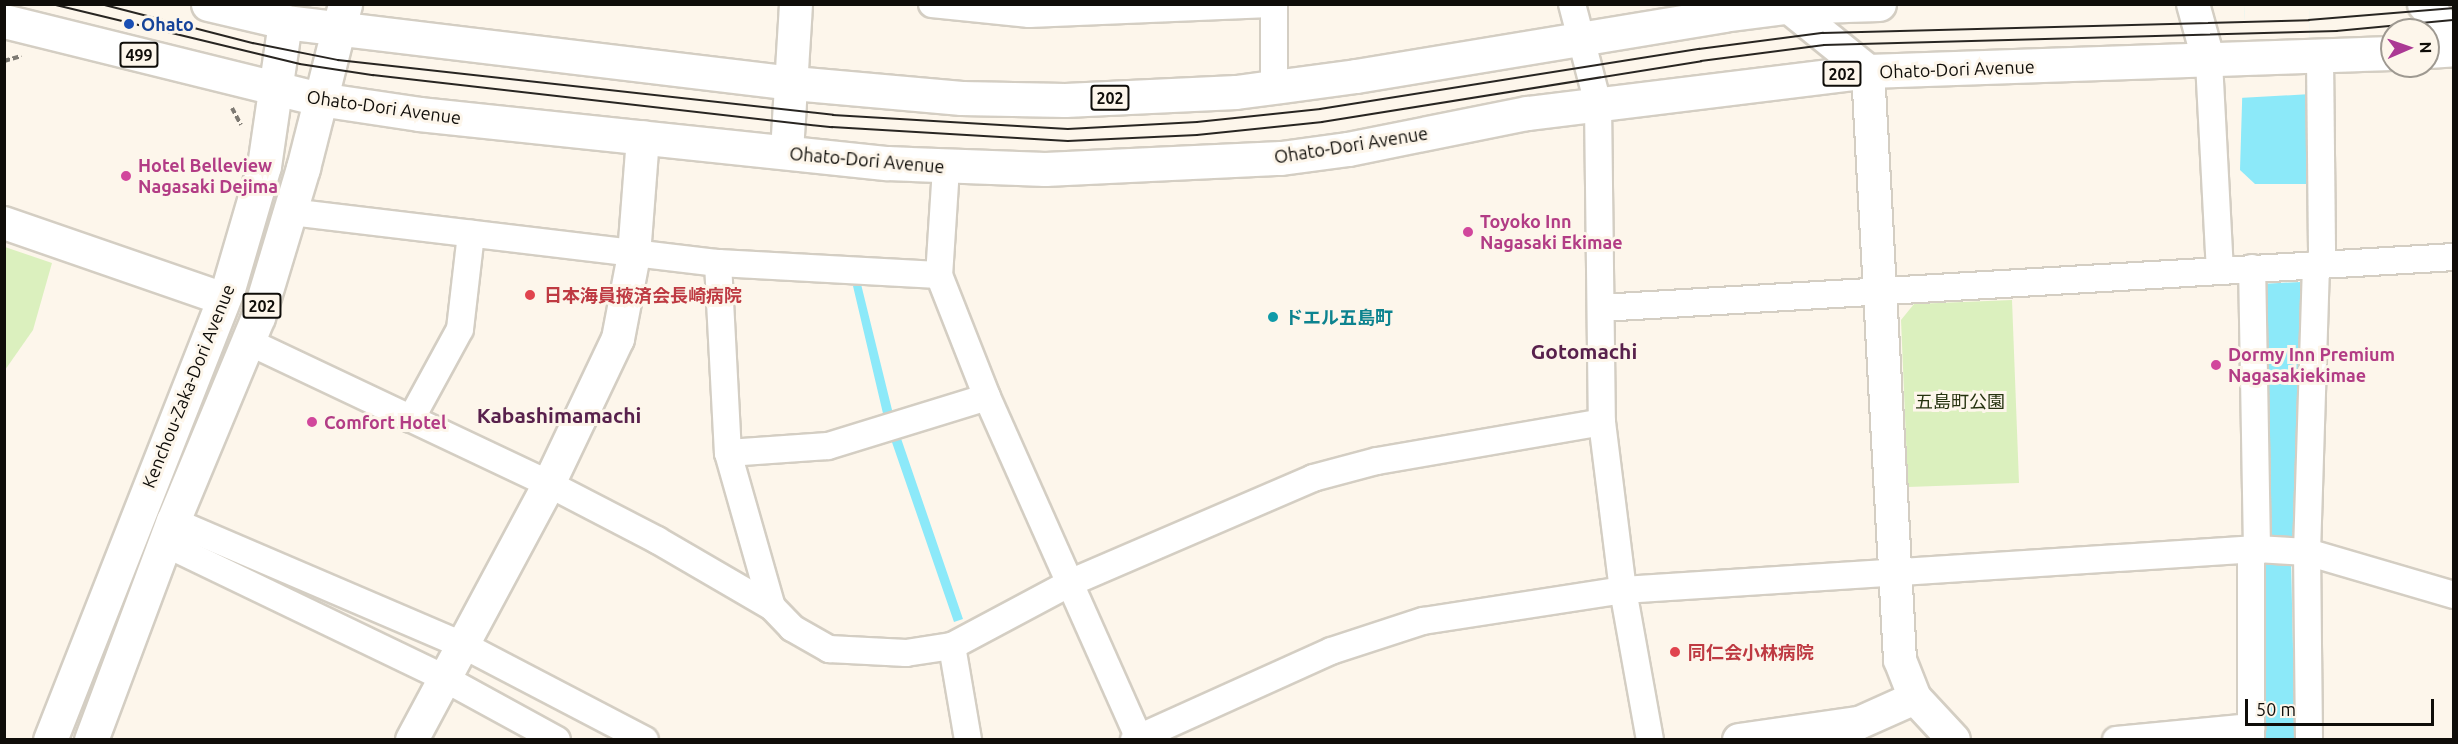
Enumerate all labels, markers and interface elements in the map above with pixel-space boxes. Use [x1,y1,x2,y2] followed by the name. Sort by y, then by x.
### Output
[141,13,194,35] place label: Ohato
[122,17,136,31] marker: Ohato
[2380,18,2440,78] north arrow
[2417,41,2435,54] text: N
[118,42,160,68] road number: 499
[1879,55,2035,83] street label: Ohato-Dori Avenue
[1821,61,1863,87] road number: 202
[306,85,462,129] street label: Ohato-Dori Avenue
[1089,85,1131,111] road number: 202
[1273,122,1429,168] street label: Ohato-Dori Avenue
[789,142,945,178] street label: Ohato-Dori Avenue
[138,155,278,198] place label: Hotel Belleview Nagasaki Dejima
[119,169,133,183] marker: Hotel Belleview Nagasaki Dejima
[1480,211,1623,254] place label: Toyoko Inn Nagasaki Ekimae
[1461,225,1475,239] marker: Toyoko Inn Nagasaki Ekimae
[137,281,239,491] street label: Kenchou-Zaka-Dori Avenue
[544,284,742,306] place label: 日本海員掖済会長崎病院
[521,286,539,304] marker: 日本海員掖済会長崎病院
[241,293,283,319] road number: 202
[1285,306,1393,328] place label: ドエル五島町
[1266,310,1280,324] marker: ドエル五島町
[1531,338,1637,364] district label: Gotomachi
[2228,344,2395,386] place label: Dormy Inn Premium Nagasakiekimae
[2209,358,2223,372] marker: Dormy Inn Premium Nagasakiekimae
[1915,390,2005,412] park label: 五島町公園
[477,402,641,428] district label: Kabashimamachi
[324,411,446,433] place label: Comfort Hotel
[305,415,319,429] marker: Comfort Hotel
[1688,641,1814,663] place label: 同仁会小林病院
[1666,643,1684,661] marker: 同仁会小林病院
[2248,687,2437,725] scale bar
[2256,699,2296,719] text: 50 m

